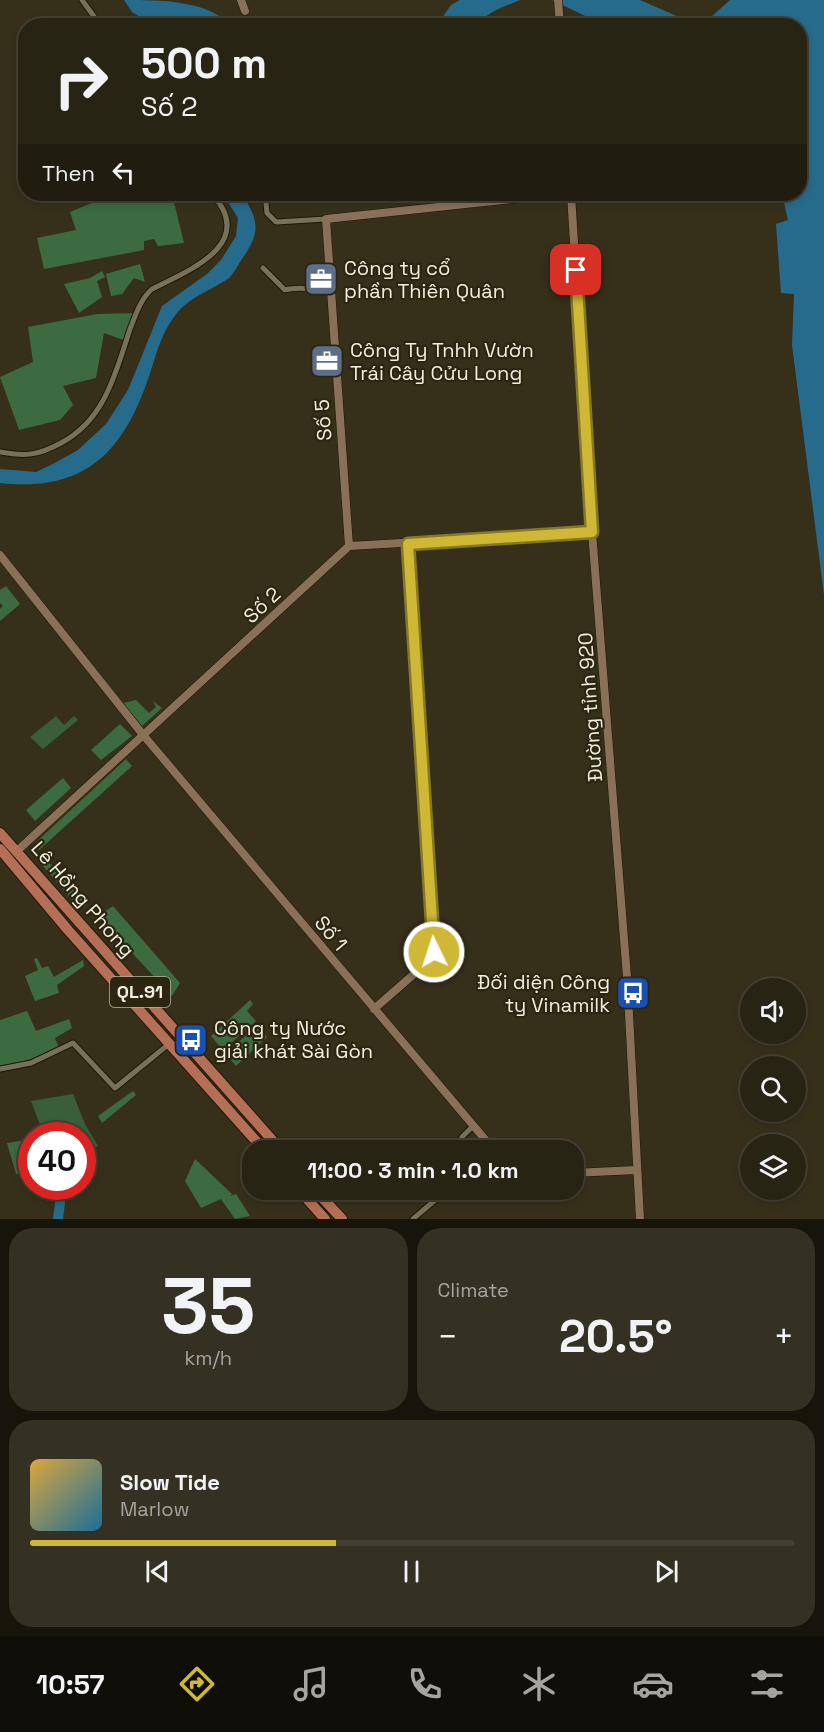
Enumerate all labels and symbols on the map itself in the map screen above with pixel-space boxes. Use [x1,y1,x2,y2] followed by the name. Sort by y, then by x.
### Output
[550,244,601,295] pin
[344,255,505,304] place label: Công ty cổ phần Thiên Quân
[303,261,339,297] office icon: Công ty cổ phần Thiên Quân
[350,337,534,386] place label: Công Ty Tnhh Vườn Trái Cây Cửu Long
[309,343,345,379] office icon: Công Ty Tnhh Vườn Trái Cây Cửu Long
[309,398,337,442] street label: Số 5
[238,581,286,629] street label: Số 2
[572,631,608,783] street label: Đường tỉnh 920
[26,836,140,962] street label: Lê Hồng Phong
[309,910,353,956] street label: Số 1
[402,920,466,984] position arrow
[477,969,610,1018] place label: Đối diện Công ty Vinamilk
[615,975,651,1011] bus stop icon: Đối diện Công ty Vinamilk
[110,977,170,1007] road number: QL.91
[214,1015,373,1064] place label: Công ty Nước giải khát Sài Gòn
[173,1022,209,1058] bus stop icon: Công ty Nước giải khát Sài Gòn
[18,1122,96,1200] speed limit sign: 40

